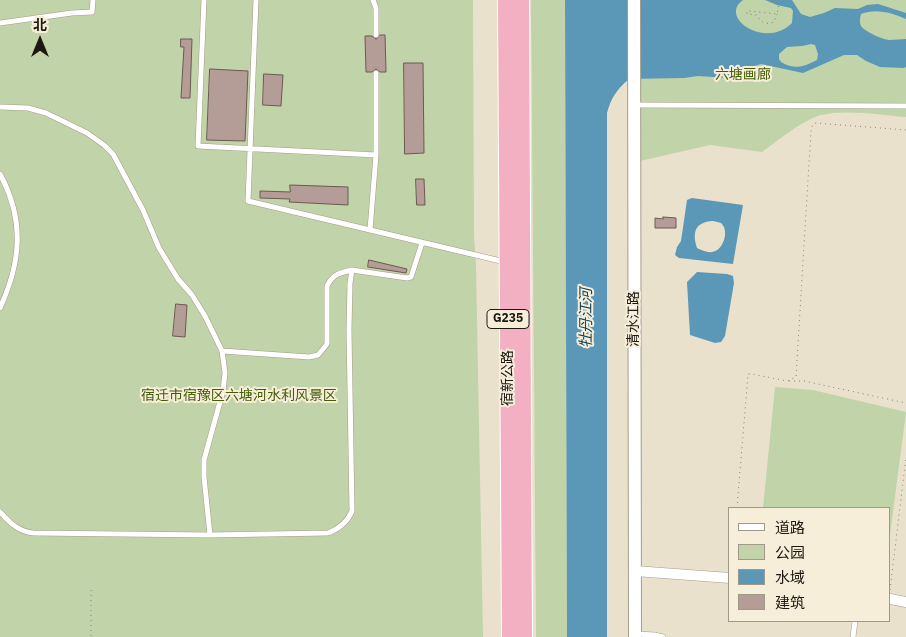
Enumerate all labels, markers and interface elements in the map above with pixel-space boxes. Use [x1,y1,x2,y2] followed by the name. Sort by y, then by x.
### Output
[15,15,65,65] north arrow
[33,16,47,34] text: 北
[715,67,771,83] park label: 六塘画廊
[578,288,596,348] water label: 牡丹江河
[626,291,642,347] street label: 清水江路
[487,310,529,328] road number: G235
[500,350,516,406] street label: 宿新公路
[141,388,337,404] park label: 宿迁市宿豫区六塘河水利风景区
[728,507,891,622] legend
[775,518,805,537] text: 道路
[775,543,805,562] text: 公园
[775,568,805,587] text: 水域
[775,593,805,612] text: 建筑

